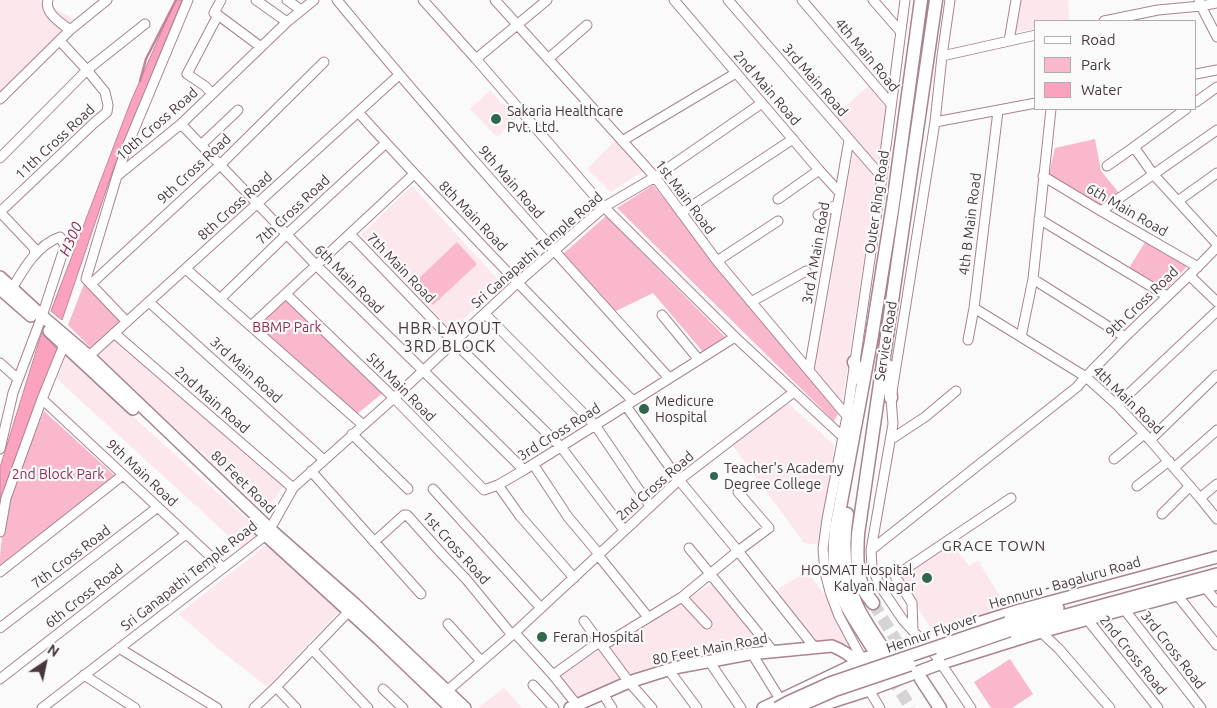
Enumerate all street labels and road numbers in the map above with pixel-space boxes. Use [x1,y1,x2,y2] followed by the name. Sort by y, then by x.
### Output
[831,15,903,95] street label: 4th Main Road
[779,40,851,120] street label: 3rd Main Road
[730,47,804,129] street label: 2nd Main Road
[113,84,201,164] street label: 10th Cross Road
[12,101,98,183] street label: 11th Cross Road
[154,131,234,207] street label: 9th Cross Road
[475,142,547,222] street label: 9th Main Road
[861,149,893,255] street label: Outer Ring Road
[652,156,718,238] street label: 1st Main Road
[194,168,276,244] street label: 8th Cross Road
[253,172,333,248] street label: 7th Cross Road
[955,172,985,276] street label: 4th B Main Road
[435,177,511,255] street label: 8th Main Road
[1083,180,1171,240] street label: 6th Main Road
[468,188,606,312] street label: Sri Ganapathi Temple Road
[799,201,833,305] street label: 3rd A Main Road
[363,229,439,307] street label: 7th Main Road
[311,241,387,317] street label: 6th Main Road
[1102,263,1182,341] street label: 9th Cross Road
[871,300,901,382] street label: Service Road
[207,333,285,407] street label: 3rd Main Road
[363,349,439,425] street label: 5th Main Road
[1089,362,1167,438] street label: 4th Main Road
[171,363,253,437] street label: 2nd Main Road
[515,400,603,464] street label: 3rd Cross Road
[103,436,181,510] street label: 9th Main Road
[207,447,279,517] street label: 80 Feet Road
[613,448,697,524] street label: 2nd Cross Road
[419,508,493,588] street label: 1st Cross Road
[117,518,261,634] street label: Sri Ganapathi Temple Road
[28,522,114,592] street label: 7th Cross Road
[987,553,1143,613] street label: Hennuru - Bagaluru Road
[42,560,126,632] street label: 6th Cross Road
[1137,608,1209,692] street label: 3rd Cross Road
[884,609,980,657] street label: Hennur Flyover
[1096,612,1170,698] street label: 2nd Cross Road
[651,630,769,668] street label: 80 Feet Main Road

